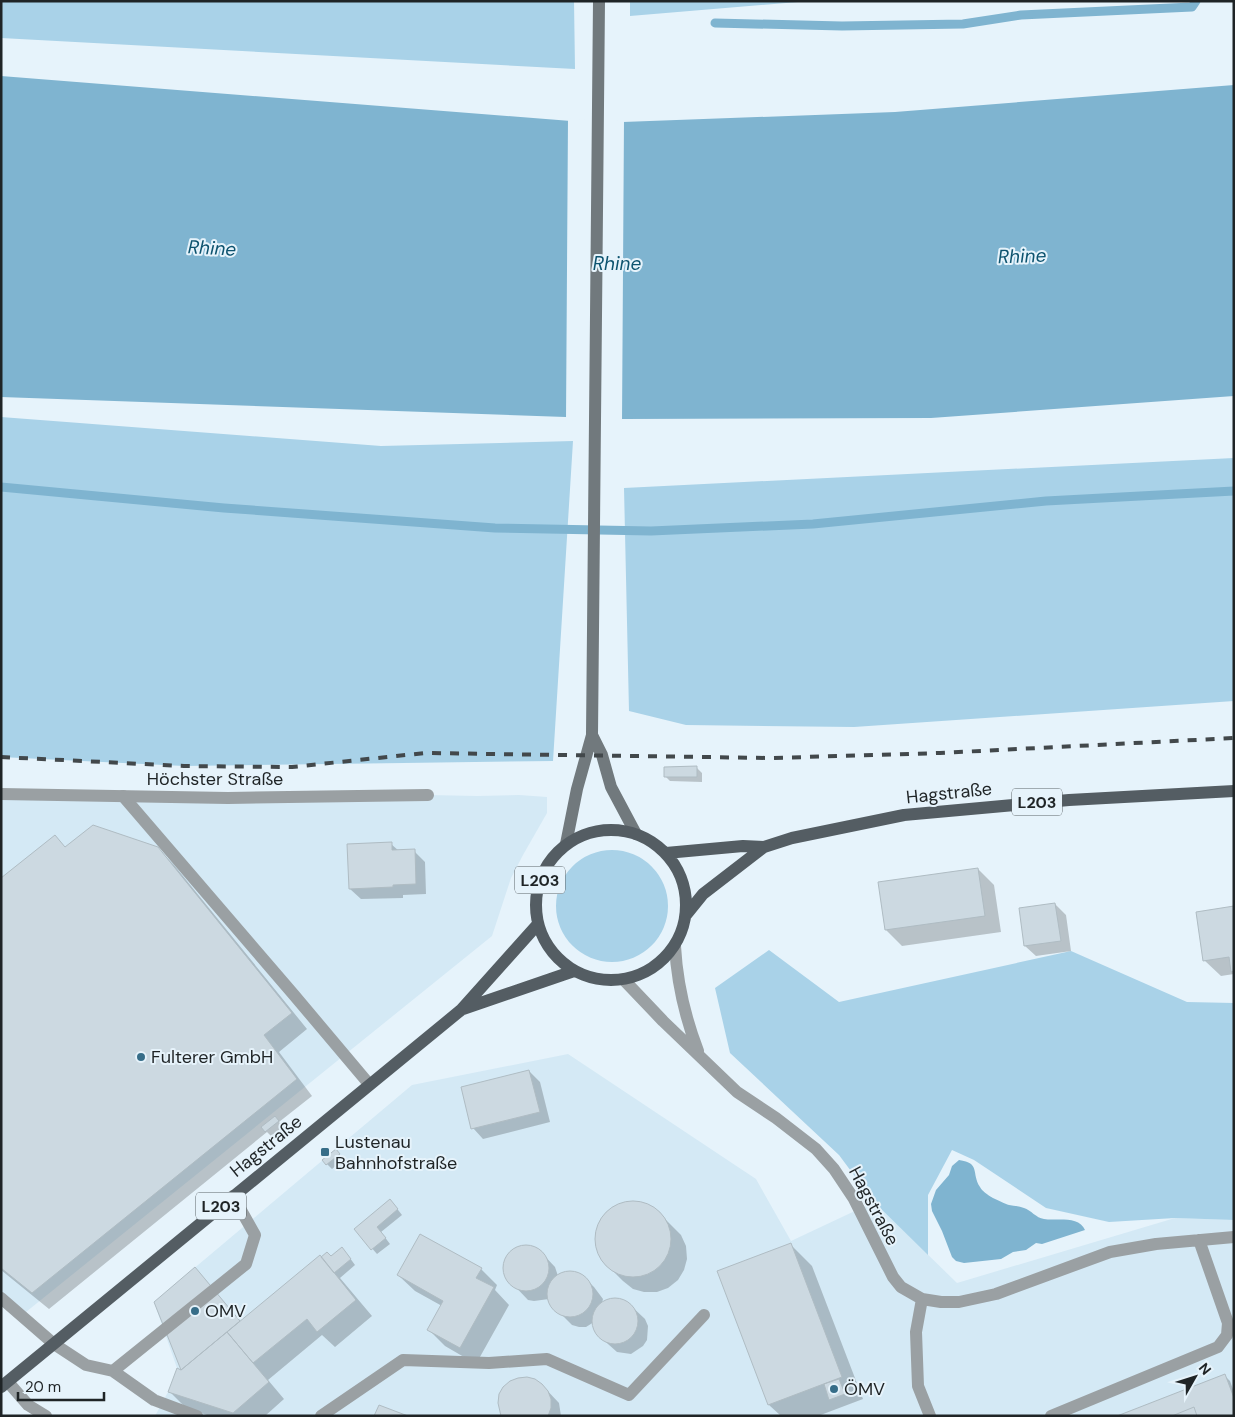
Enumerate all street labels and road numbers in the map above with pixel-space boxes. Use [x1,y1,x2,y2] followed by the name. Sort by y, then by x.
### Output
[147,767,283,791] street label: Höchster Straße
[905,777,993,809] street label: Hagstraße
[1012,789,1062,816] road number: L203
[515,866,565,894] road number: L203
[225,1110,307,1182] street label: Hagstraße
[843,1162,905,1250] street label: Hagstraße
[196,1192,246,1220] road number: L203

